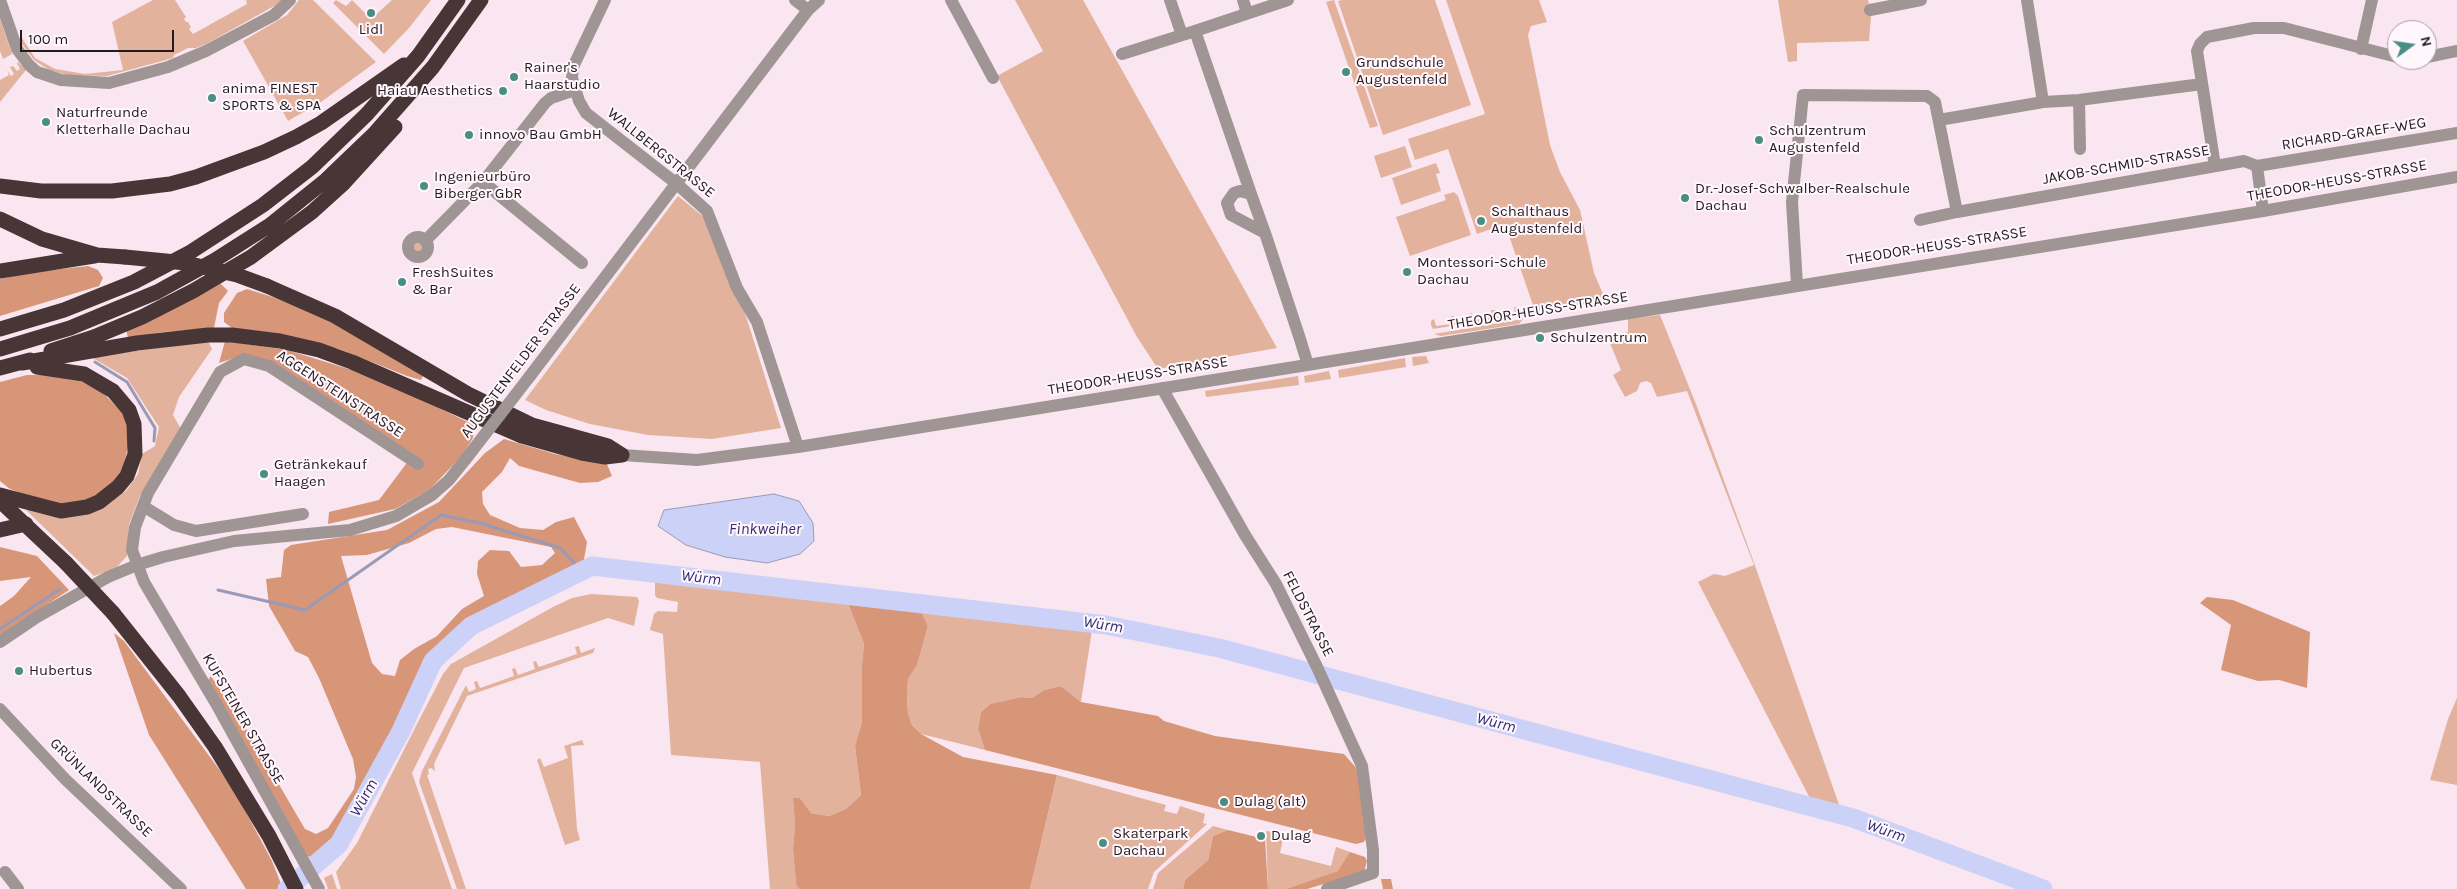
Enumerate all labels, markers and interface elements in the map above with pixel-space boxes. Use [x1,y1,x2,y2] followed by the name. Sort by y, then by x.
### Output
[365,7,377,19] marker: Lidl
[22,20,176,52] scale bar
[2387,20,2437,70] north arrow
[359,21,383,39] place label: Lidl
[28,30,68,48] text: 100 m
[2417,35,2436,48] text: N
[1356,54,1447,89] place label: Grundschule Augustenfeld
[524,59,600,94] place label: Rainer's Haarstudio
[1340,66,1352,78] marker: Grundschule Augustenfeld
[508,71,520,83] marker: Rainer's Haarstudio
[222,80,321,115] place label: anima FINEST SPORTS & SPA
[377,82,493,100] place label: Haiau Aesthetics
[497,85,509,97] marker: Haiau Aesthetics
[206,92,218,104] marker: anima FINEST SPORTS & SPA
[56,104,191,139] place label: Naturfreunde Kletterhalle Dachau
[604,104,718,202] street label: WALLBERGSTRASSE
[2280,114,2428,154] street label: RICHARD-GRAEF-WEG
[40,116,52,128] marker: Naturfreunde Kletterhalle Dachau
[1769,122,1866,157] place label: Schulzentrum Augustenfeld
[479,126,602,144] place label: innovo Bau GmbH
[463,129,475,141] marker: innovo Bau GmbH
[1753,134,1765,146] marker: Schulzentrum Augustenfeld
[2041,141,2211,189] street label: JAKOB-SCHMID-STRASSE
[2246,156,2428,206] street label: THEODOR-HEUSS-STRASSE
[434,168,531,203] place label: Ingenieurbüro Biberger GbR
[418,180,430,192] marker: Ingenieurbüro Biberger GbR
[1695,180,1910,215] place label: Dr.-Josef-Schwalber-Realschule Dachau
[1679,192,1691,204] marker: Dr.-Josef-Schwalber-Realschule Dachau
[1491,203,1582,238] place label: Schalthaus Augustenfeld
[1475,215,1487,227] marker: Schalthaus Augustenfeld
[1846,223,2028,269] street label: THEODOR-HEUSS-STRASSE
[1417,254,1546,289] place label: Montessori-Schule Dachau
[412,264,494,299] place label: FreshSuites & Bar
[1401,266,1413,278] marker: Montessori-Schule Dachau
[396,276,408,288] marker: FreshSuites & Bar
[457,280,585,442] street label: AUGUSTENFELDER STRASSE
[1447,288,1629,334] street label: THEODOR-HEUSS-STRASSE
[1550,329,1647,347] place label: Schulzentrum
[1534,332,1546,344] marker: Schulzentrum
[273,346,407,442] street label: AGGENSTEINSTRASSE
[1047,353,1229,399] street label: THEODOR-HEUSS-STRASSE
[274,456,367,491] place label: Getränkekauf Haagen
[258,468,270,480] marker: Getränkekauf Haagen
[729,519,801,539] water label: Finkweiher
[680,566,722,590] water label: Würm
[1279,568,1337,660] street label: FELDSTRASSE
[1082,612,1124,638] water label: Würm
[198,650,288,788] street label: KUFSTEINER STRASSE
[29,662,93,680] place label: Hubertus
[13,665,25,677] marker: Hubertus
[1474,709,1518,737] water label: Würm
[46,734,156,842] street label: GRÜNLANDSTRASSE
[346,776,382,820] water label: Würm
[1234,793,1306,811] place label: Dulag (alt)
[1218,796,1230,808] marker: Dulag (alt)
[1864,815,1908,847] water label: Würm
[1113,825,1188,860] place label: Skaterpark Dachau
[1271,827,1311,845] place label: Dulag
[1255,830,1267,842] marker: Dulag
[1097,837,1109,849] marker: Skaterpark Dachau

